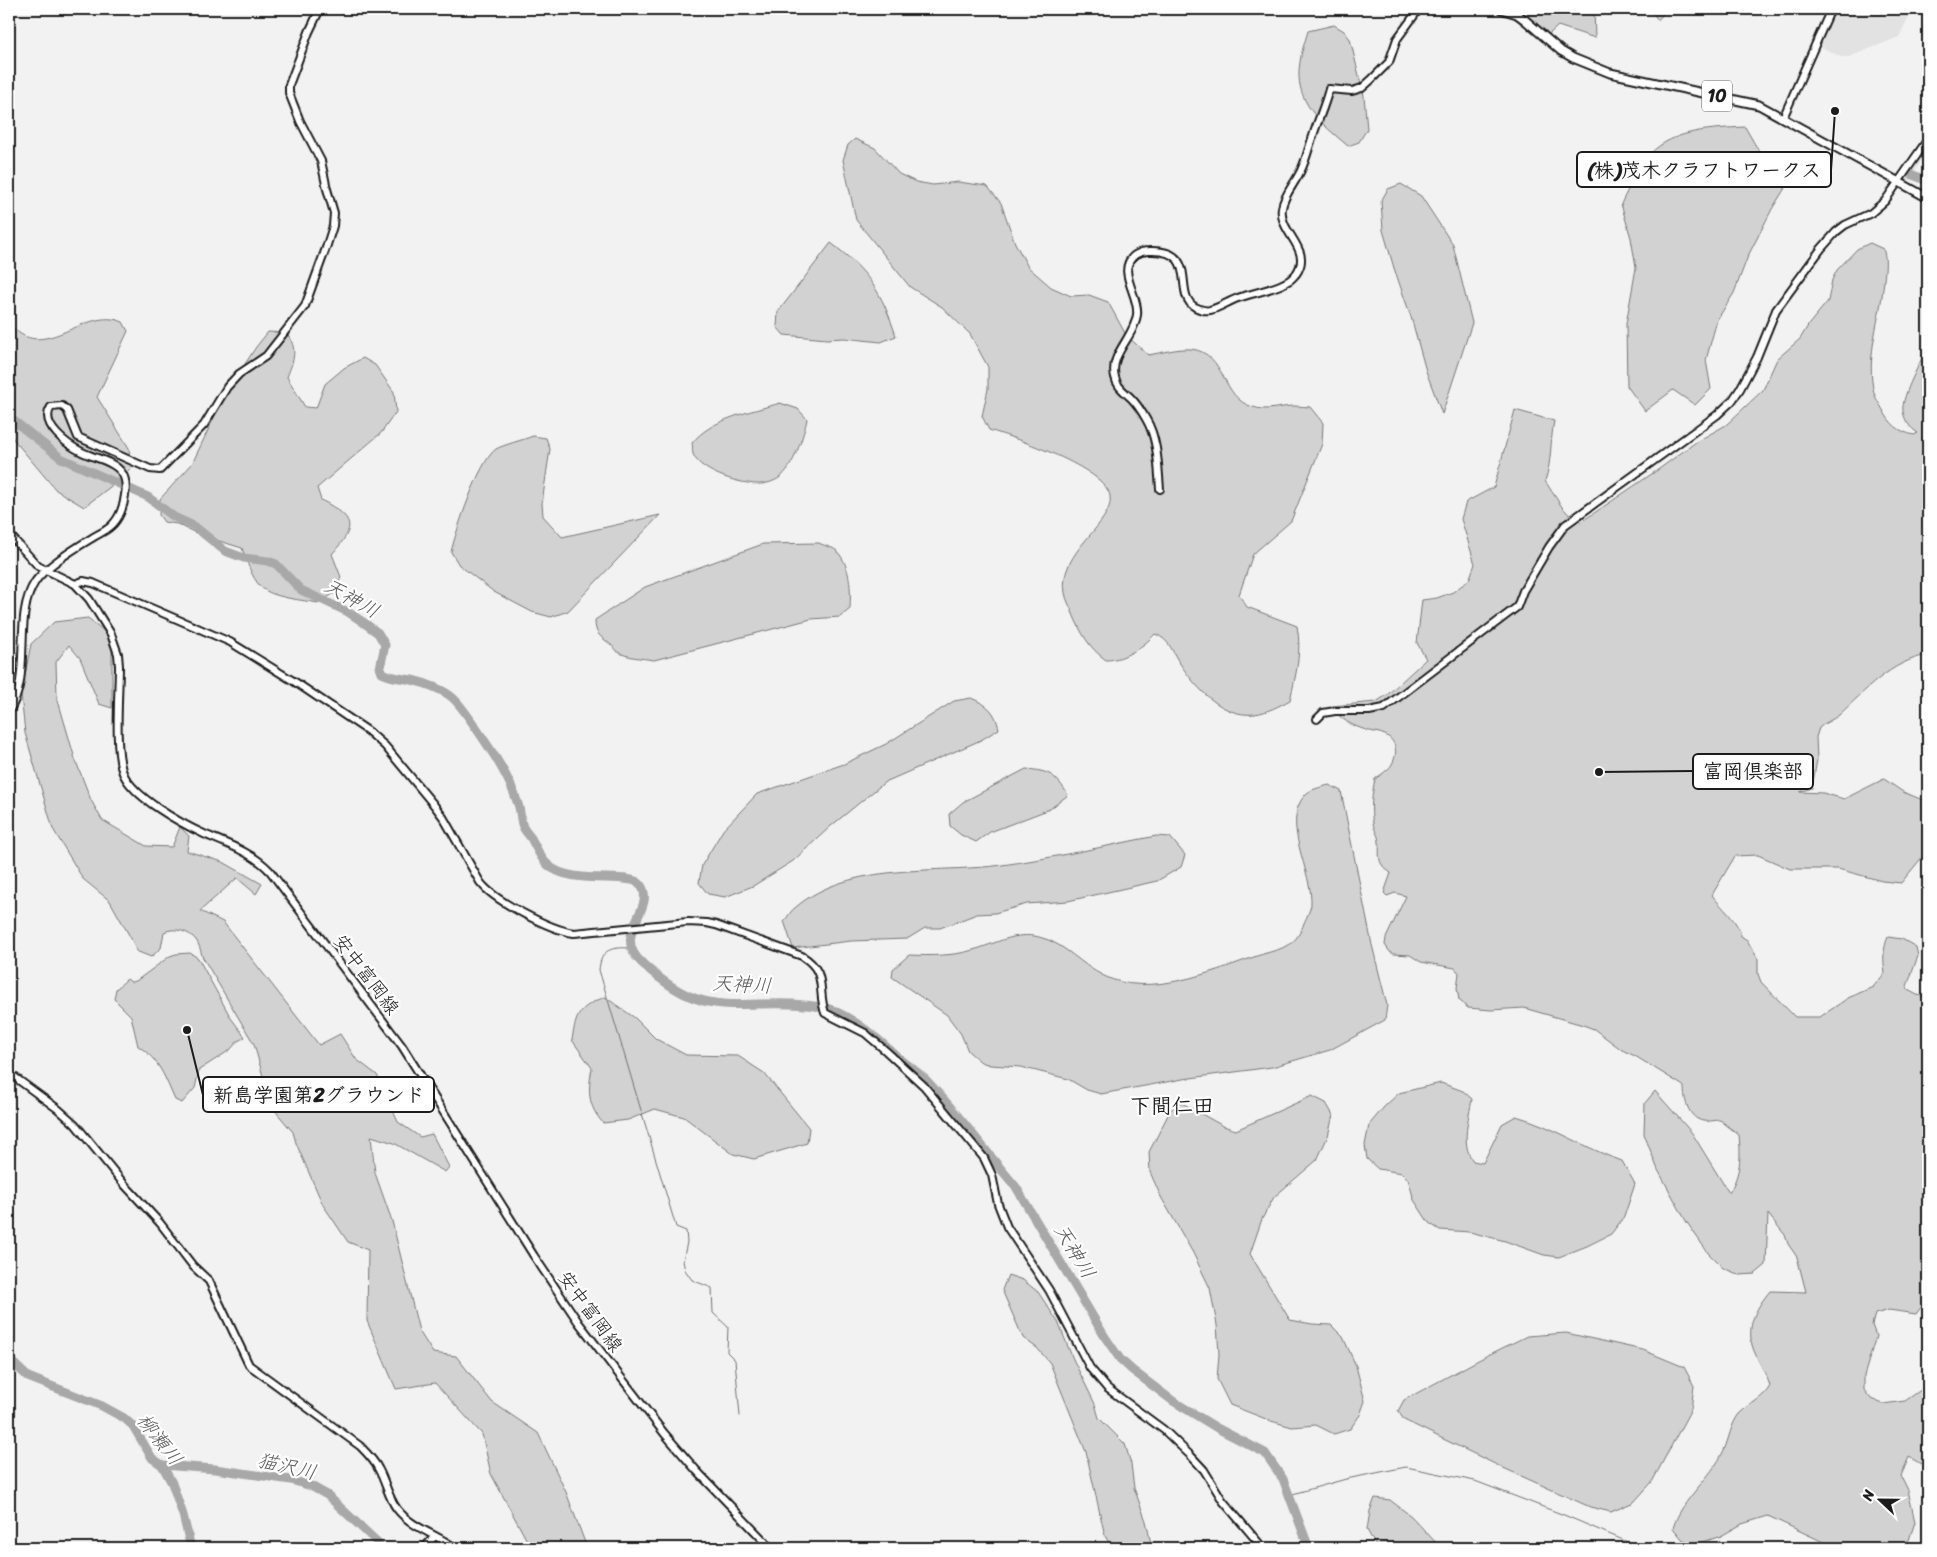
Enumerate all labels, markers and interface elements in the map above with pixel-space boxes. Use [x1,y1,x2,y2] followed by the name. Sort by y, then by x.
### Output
[1702,80,1732,112] road number: 10
[1577,152,1831,187] callout: (株)茂木クラフトワークス
[1587,153,1821,188] text: (株)茂木クラフトワークス
[317,569,386,628] water label: 天神川
[1693,754,1813,789] callout: 富岡倶楽部
[1703,754,1803,789] text: 富岡倶楽部
[325,926,408,1022] street label: 安中富岡線
[711,965,773,1004] water label: 天神川
[203,1077,434,1112] callout: 新島学園第2グラウンド
[213,1078,425,1113] text: 新島学園第2グラウンド
[1130,1087,1214,1125] district label: 下間仁田
[1044,1217,1105,1286] water label: 天神川
[549,1263,632,1359] street label: 安中富岡線
[127,1405,192,1474] water label: 柳瀬川
[254,1443,320,1490] water label: 猫沢川
[1854,1474,1904,1524] north arrow
[1855,1486,1882,1505] text: N

